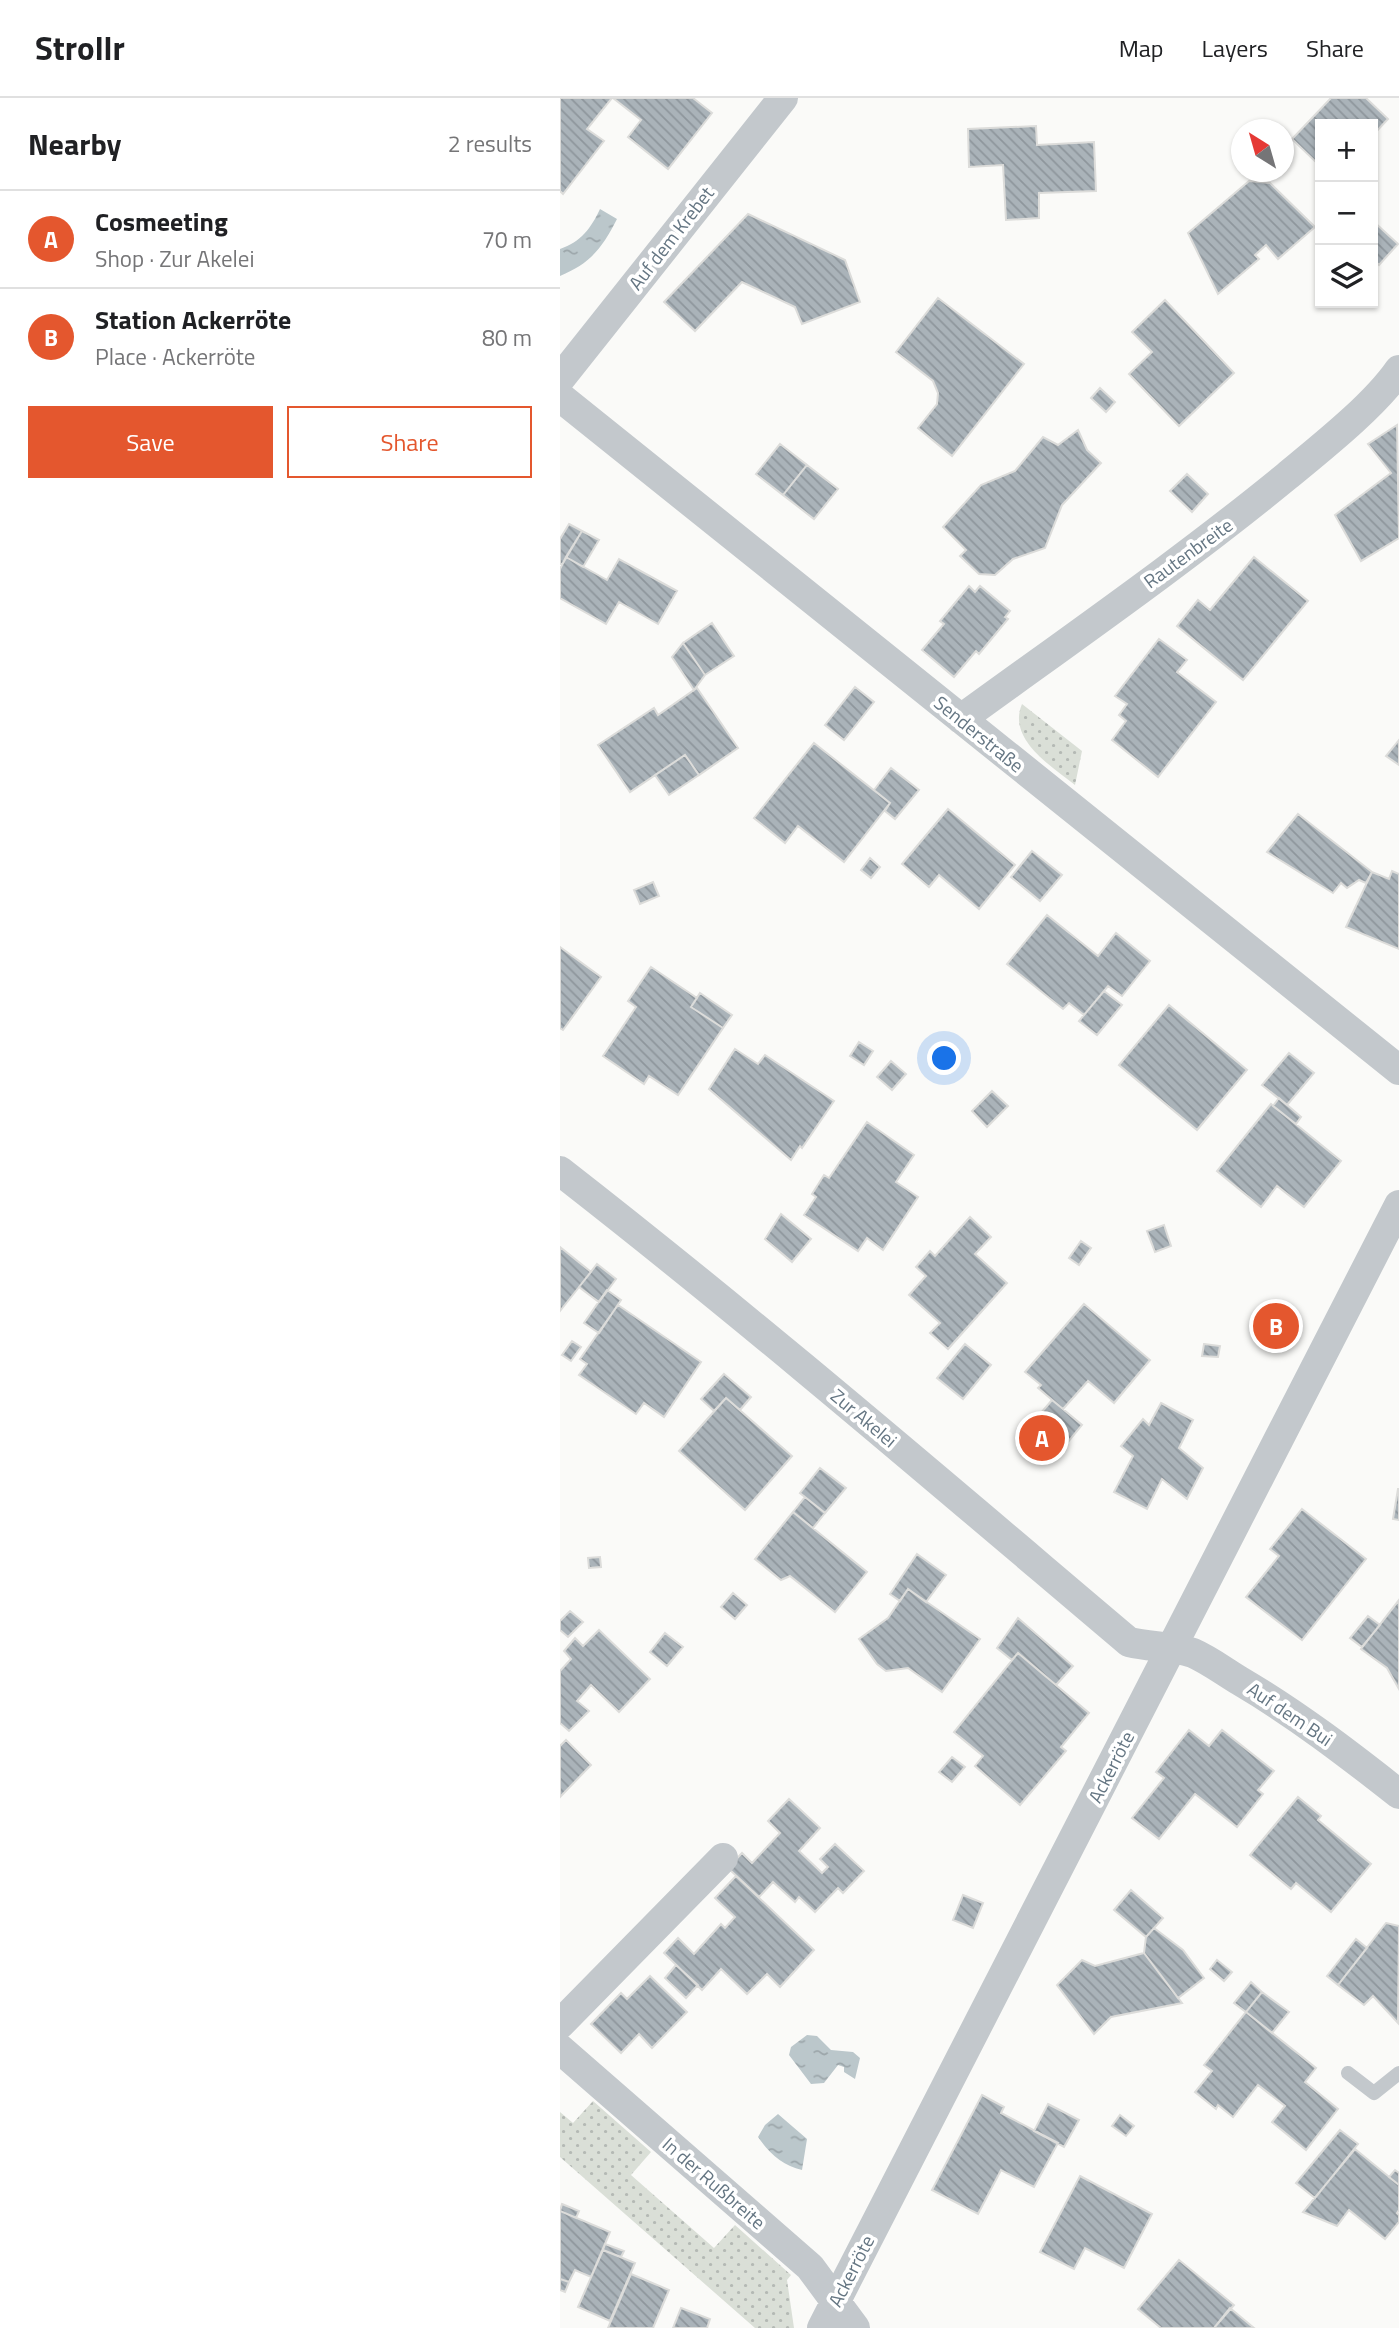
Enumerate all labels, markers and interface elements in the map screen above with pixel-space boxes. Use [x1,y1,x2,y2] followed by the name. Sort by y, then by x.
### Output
[35,23,125,73] text: Strollr
[1119,30,1164,66] text: Map
[1202,30,1268,66] text: Layers
[1306,30,1364,66] text: Share
[1231,119,1294,182] north arrow
[1315,119,1378,308] map controls
[1315,119,1378,182] button: +
[28,121,121,167] text: Nearby
[448,126,532,161] text: 2 results
[621,179,721,296] street label: Auf dem Krebet
[1315,182,1378,245] button: −
[95,202,228,241] text: Cosmeeting
[44,222,58,257] text: A
[482,222,532,257] text: 70 m
[95,241,255,276] text: Shop · Zur Akelei
[1315,245,1378,308] button: layers
[95,300,291,339] text: Station Ackerröte
[44,320,58,355] text: B
[482,320,532,355] text: 80 m
[95,339,255,374] text: Place · Ackerröte
[28,406,273,478] button: Save
[287,406,532,478] button: Share
[1137,510,1238,595] street label: Rautenbreite
[928,688,1031,779] street label: Senderstraße
[927,1041,961,1075] your location
[1253,1300,1299,1352] pin: B
[825,1381,904,1454] street label: Zur Akelei
[1019,1412,1065,1464] pin: A
[1242,1674,1339,1753] street label: Auf dem Bui
[1080,1726,1141,1808] street label: Ackerröte
[656,2130,772,2236] street label: In der Rußbreite
[820,2230,881,2312] street label: Ackerröte

